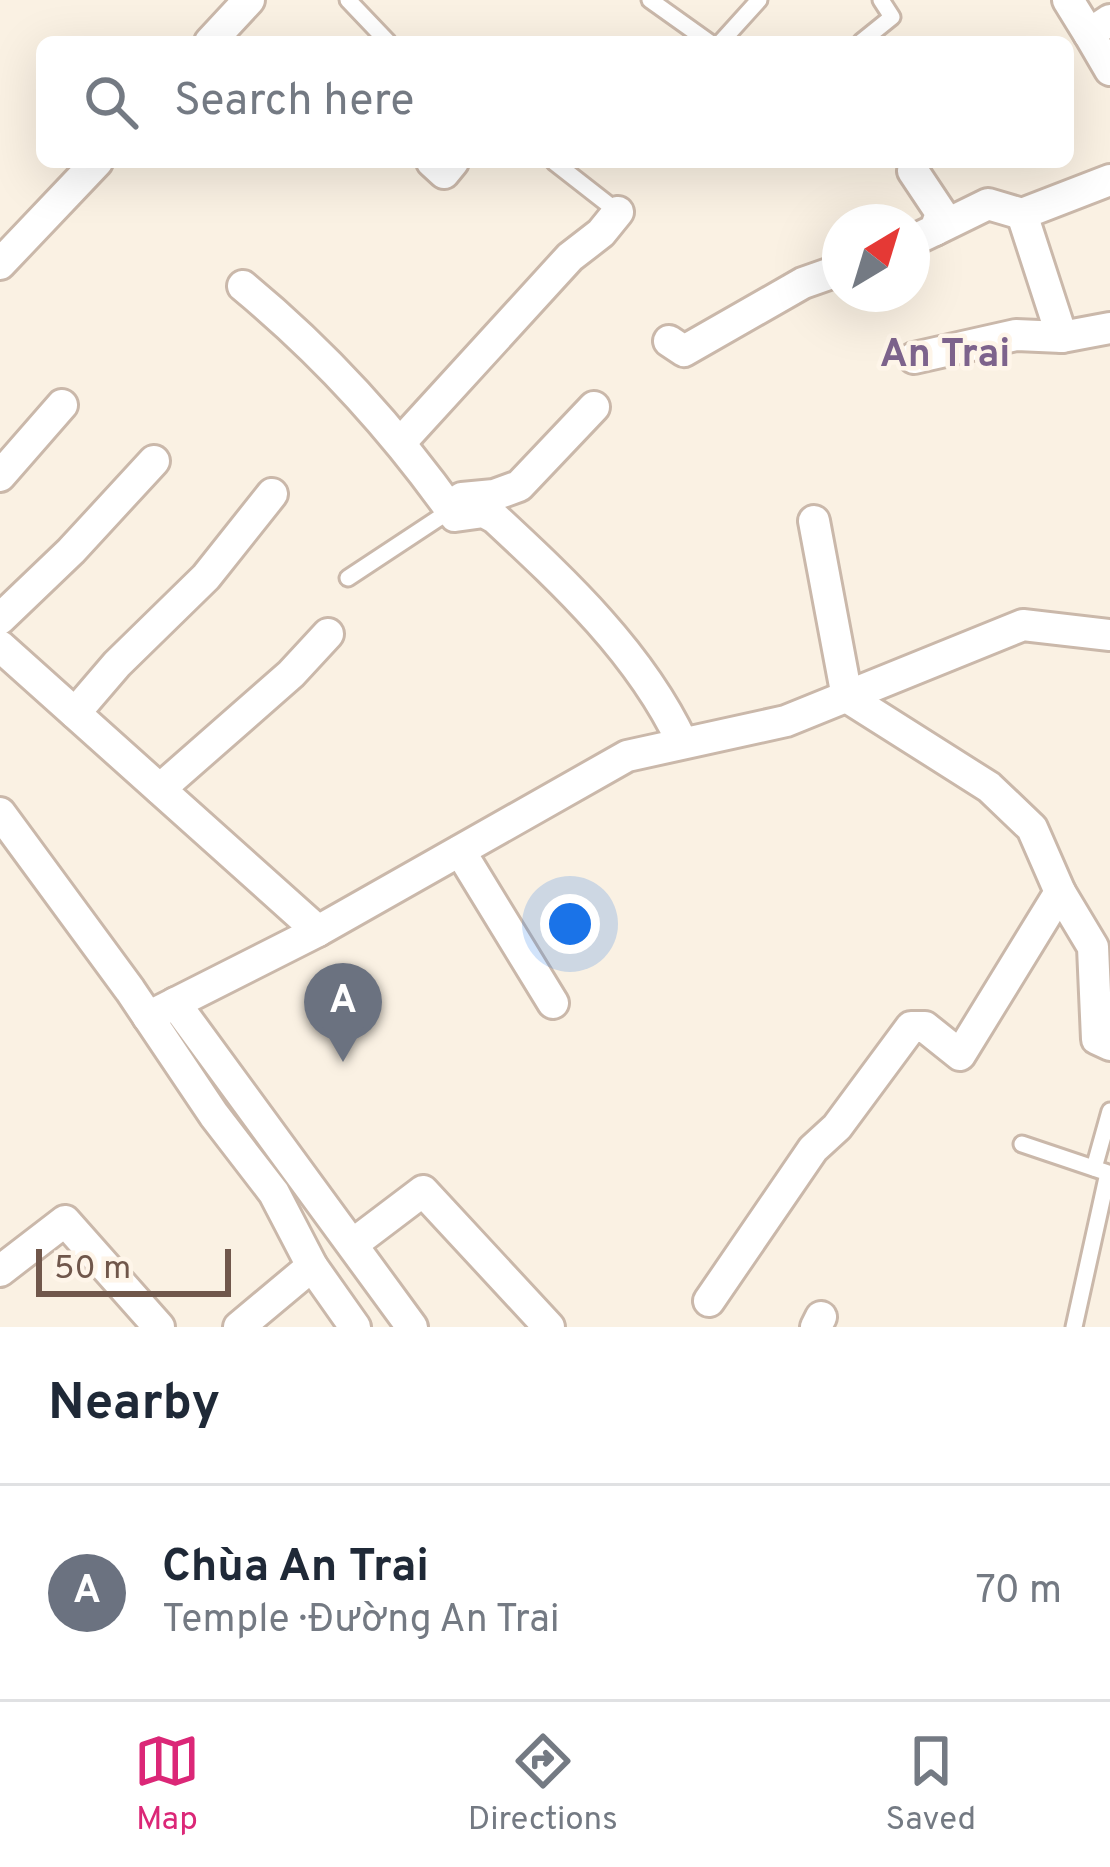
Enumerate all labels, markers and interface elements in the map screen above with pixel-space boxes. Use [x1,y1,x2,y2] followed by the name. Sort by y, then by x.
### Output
[36,36,1074,168] search box
[78,69,144,135] icon: search
[174,74,414,131] text: Search here
[822,204,930,312] north arrow
[880,332,1010,381] district label: An Trai
[540,894,600,954] your location
[304,963,382,1062] pin: A
[36,1243,231,1296] scale bar
[54,1249,131,1291] text: 50 m
[48,1373,220,1438] text: Nearby
[162,1540,429,1597] text: Chùa An Trai
[73,1568,101,1617] text: A
[976,1568,1062,1617] text: 70 m
[162,1597,560,1646] text: Temple · Đường An Trai
[134,1728,200,1842] tab: Map
[468,1728,618,1842] tab: Directions
[885,1728,976,1842] tab: Saved

